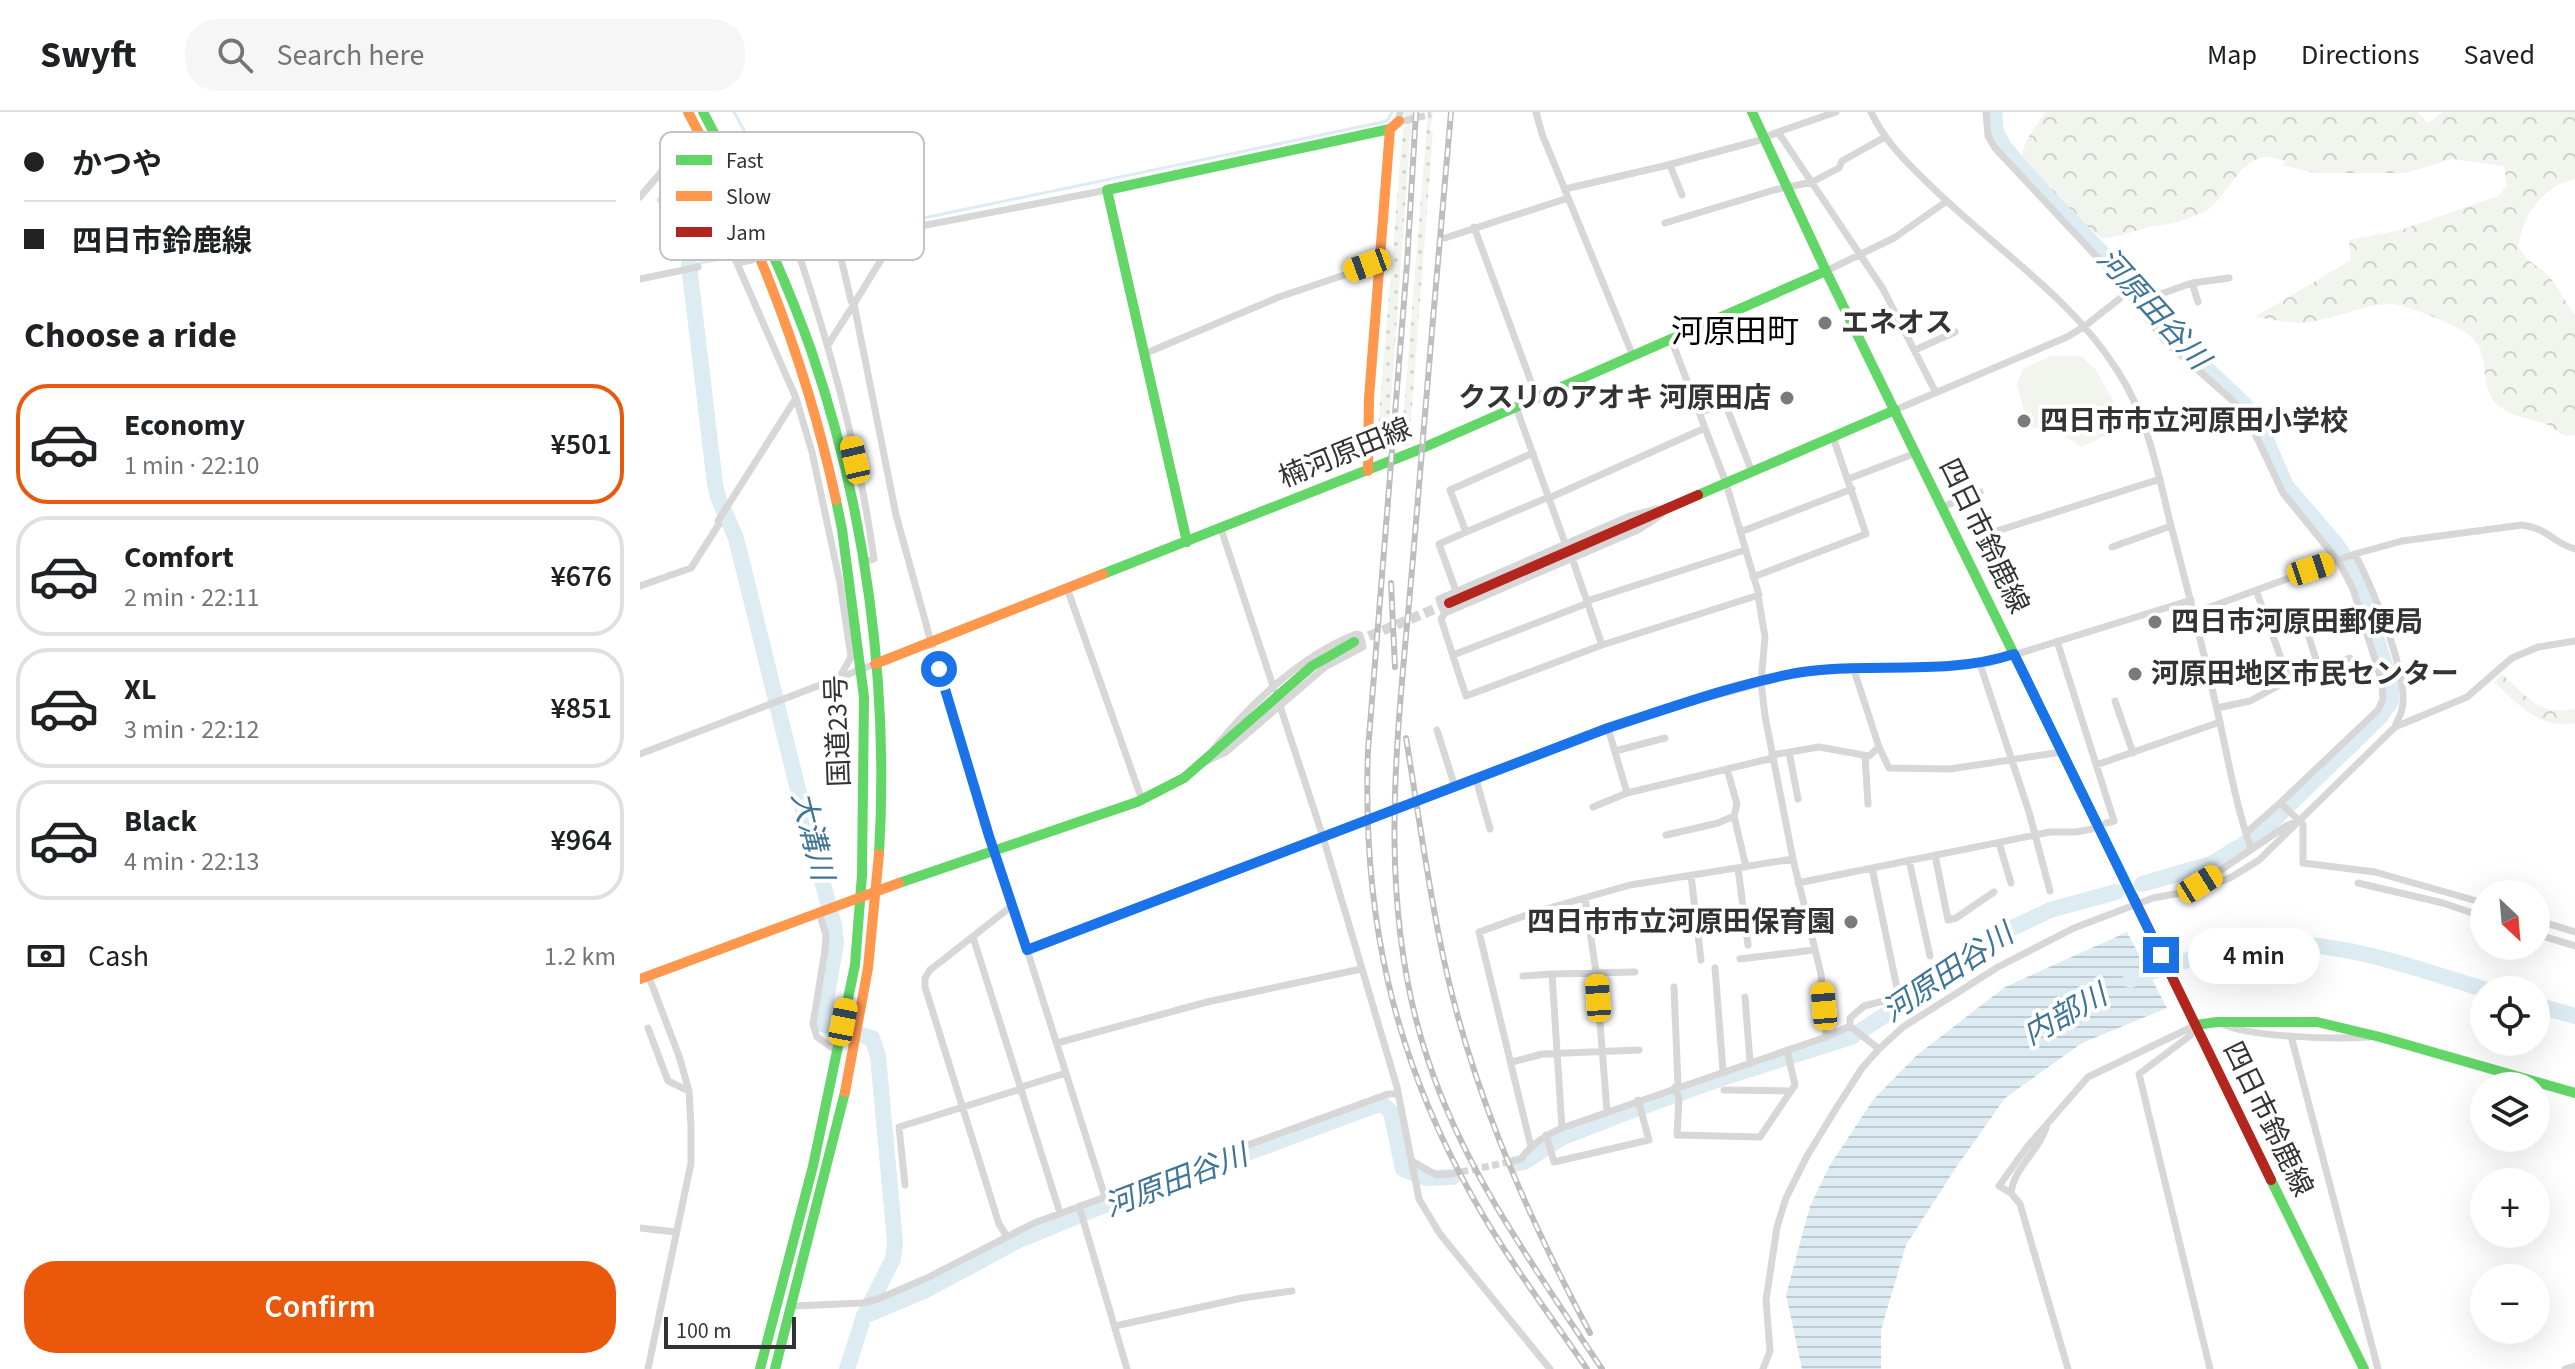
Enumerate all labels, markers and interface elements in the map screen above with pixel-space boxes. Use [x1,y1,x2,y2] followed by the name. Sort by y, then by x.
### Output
[185,19,745,91] search box
[40,28,137,82] text: Swyft
[213,33,257,77] icon: search
[277,34,424,77] text: Search here
[2207,35,2257,75] text: Map
[2301,35,2420,75] text: Directions
[2464,35,2535,75] text: Saved
[660,132,924,260] legend
[72,143,162,186] text: かつや
[726,145,764,177] text: Fast
[726,181,771,213] text: Slow
[726,217,766,249] text: Jam
[72,220,252,263] text: 四日市鈴鹿線
[2087,239,2221,381] water label: 河原田谷川
[1340,246,1394,284] car
[1841,303,1953,343] place label: エネオス
[1671,309,1799,355] district label: 河原田町
[24,310,237,361] text: Choose a ride
[1816,314,1834,332] marker: エネオス
[1458,378,1771,418] place label: クスリのアオキ 河原田店
[1778,389,1796,407] marker: クスリのアオキ 河原田店
[2040,401,2348,441] place label: 四日市市立河原田小学校
[124,404,245,447] text: Economy
[28,408,100,480] icon: car
[1273,408,1417,498] street label: 楠河原田線
[2015,412,2033,430] marker: 四日市市立河原田小学校
[550,423,612,466] text: ¥501
[838,434,872,486] car
[124,447,259,484] text: 1 min · 22:10
[1929,452,2039,620] street label: 四日市鈴鹿線
[124,536,234,579] text: Comfort
[28,540,100,612] icon: car
[2284,550,2338,588] car
[550,555,612,598] text: ¥676
[124,579,259,616] text: 2 min · 22:11
[2171,602,2423,642] place label: 四日市河原田郵便局
[2146,613,2164,631] marker: 四日市河原田郵便局
[921,651,957,687] route start
[2151,654,2459,694] place label: 河原田地区市民センター
[2126,665,2144,683] marker: 河原田地区市民センター
[124,668,157,711] text: XL
[28,672,100,744] icon: car
[816,674,860,788] street label: 国道23号
[550,687,612,730] text: ¥851
[124,711,259,748] text: 3 min · 22:12
[780,787,844,888] water label: 大溝川
[124,800,197,843] text: Black
[28,804,100,876] icon: car
[550,819,612,862] text: ¥964
[124,843,259,880] text: 4 min · 22:13
[2173,861,2227,907] car
[2470,880,2550,960] north arrow
[2470,880,2550,1344] map controls
[1527,902,1835,942] place label: 四日市市立河原田保育園
[1874,912,2025,1033] water label: 河原田谷川
[1842,913,1860,931] marker: 四日市市立河原田保育園
[2189,927,2321,983] callout: 4 min
[24,934,68,978] icon: cash
[88,935,149,978] text: Cash
[2143,937,2179,973] route end
[2223,937,2285,974] text: 4 min
[544,938,616,975] text: 1.2 km
[1584,973,1612,1023] car
[2015,973,2117,1056] water label: 内部川
[2470,976,2550,1056] button: locate
[1810,981,1838,1031] car
[827,996,859,1048] car
[2213,1035,2323,1203] street label: 四日市鈴鹿線
[2470,1072,2550,1152] button: layers
[1098,1133,1257,1228] water label: 河原田谷川
[2470,1168,2550,1248] button: +
[24,1261,616,1353] button: Confirm
[2470,1264,2550,1344] button: −
[664,1313,796,1349] scale bar
[676,1315,731,1347] text: 100 m

